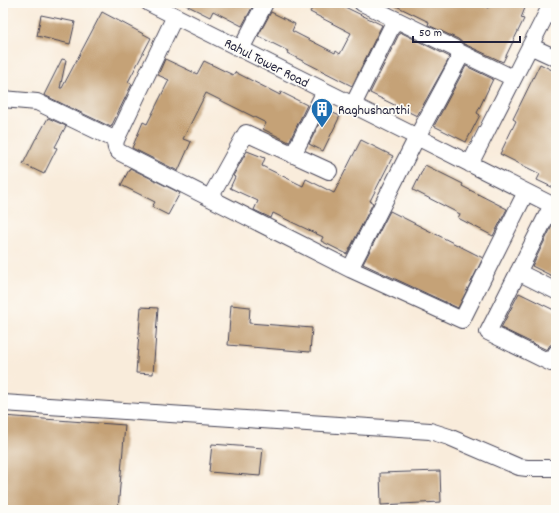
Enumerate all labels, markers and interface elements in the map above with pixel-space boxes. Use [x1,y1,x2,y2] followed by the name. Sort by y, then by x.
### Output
[413,18,520,44] scale bar
[419,25,442,42] text: 50 m
[220,34,312,94] street label: Rahul Tower Road
[309,96,335,129] building icon: Raghushanthi
[338,101,410,121] place label: Raghushanthi

